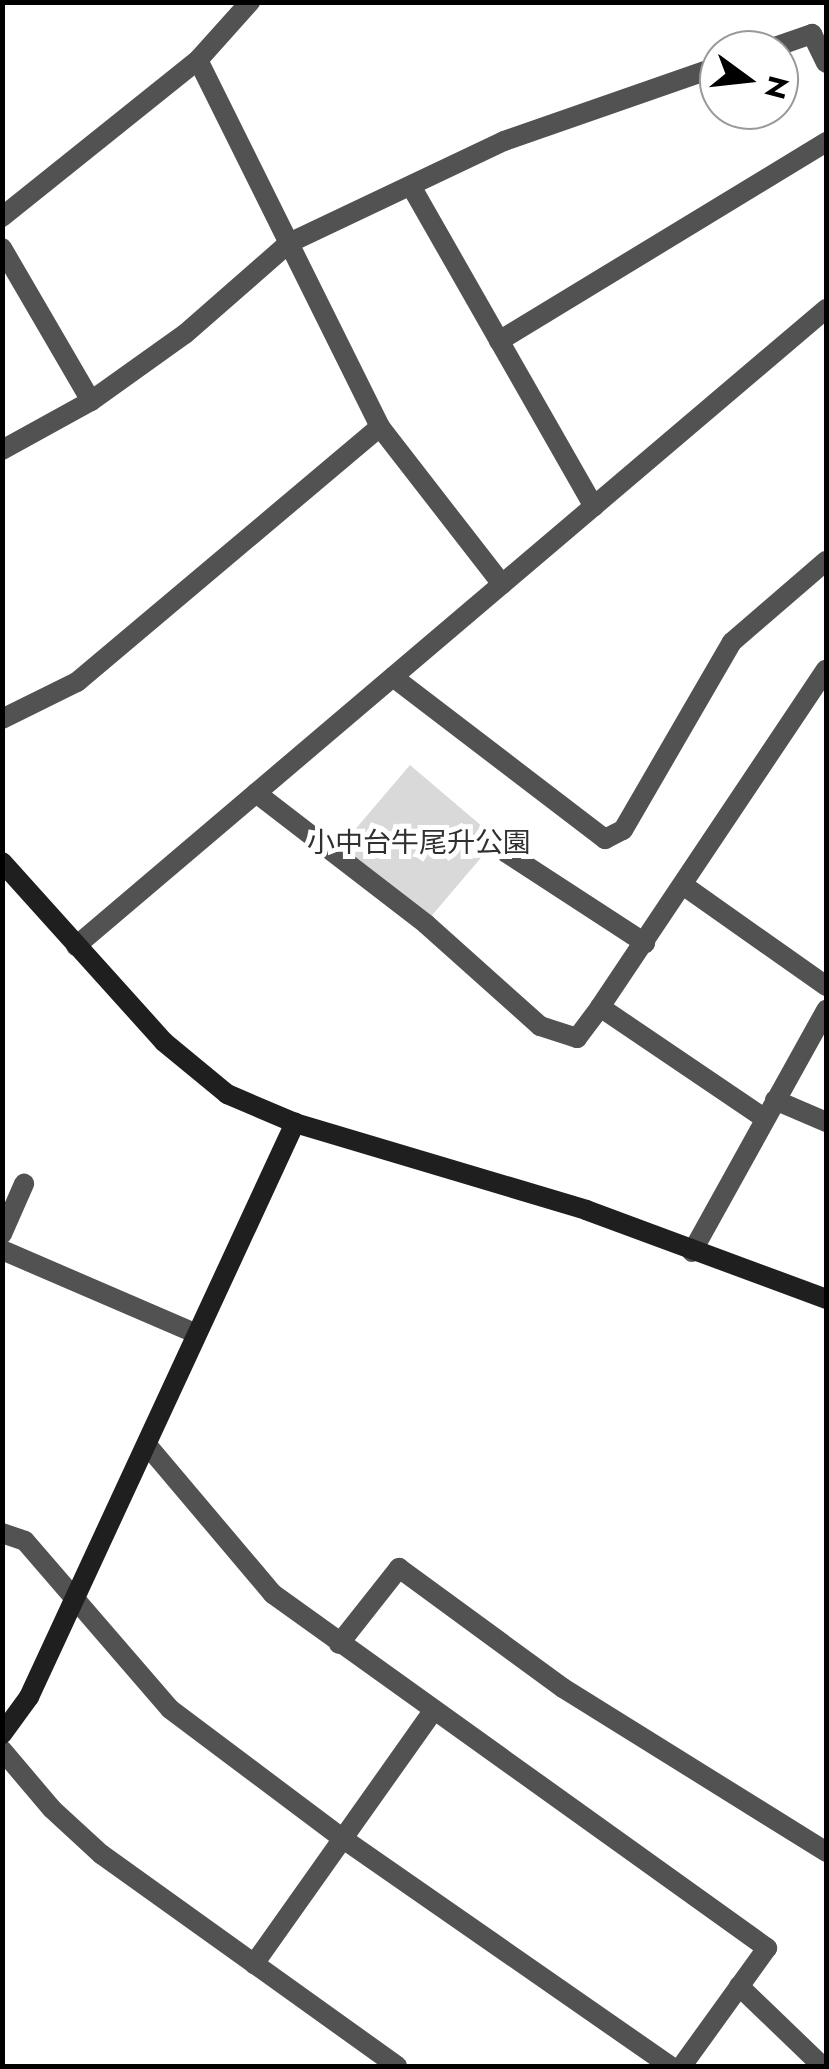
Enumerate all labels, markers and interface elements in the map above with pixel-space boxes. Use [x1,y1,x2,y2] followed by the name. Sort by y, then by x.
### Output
[699,30,799,130] north arrow
[754,71,799,103] text: N
[307,826,531,860] park label: 小中台牛尾升公園

